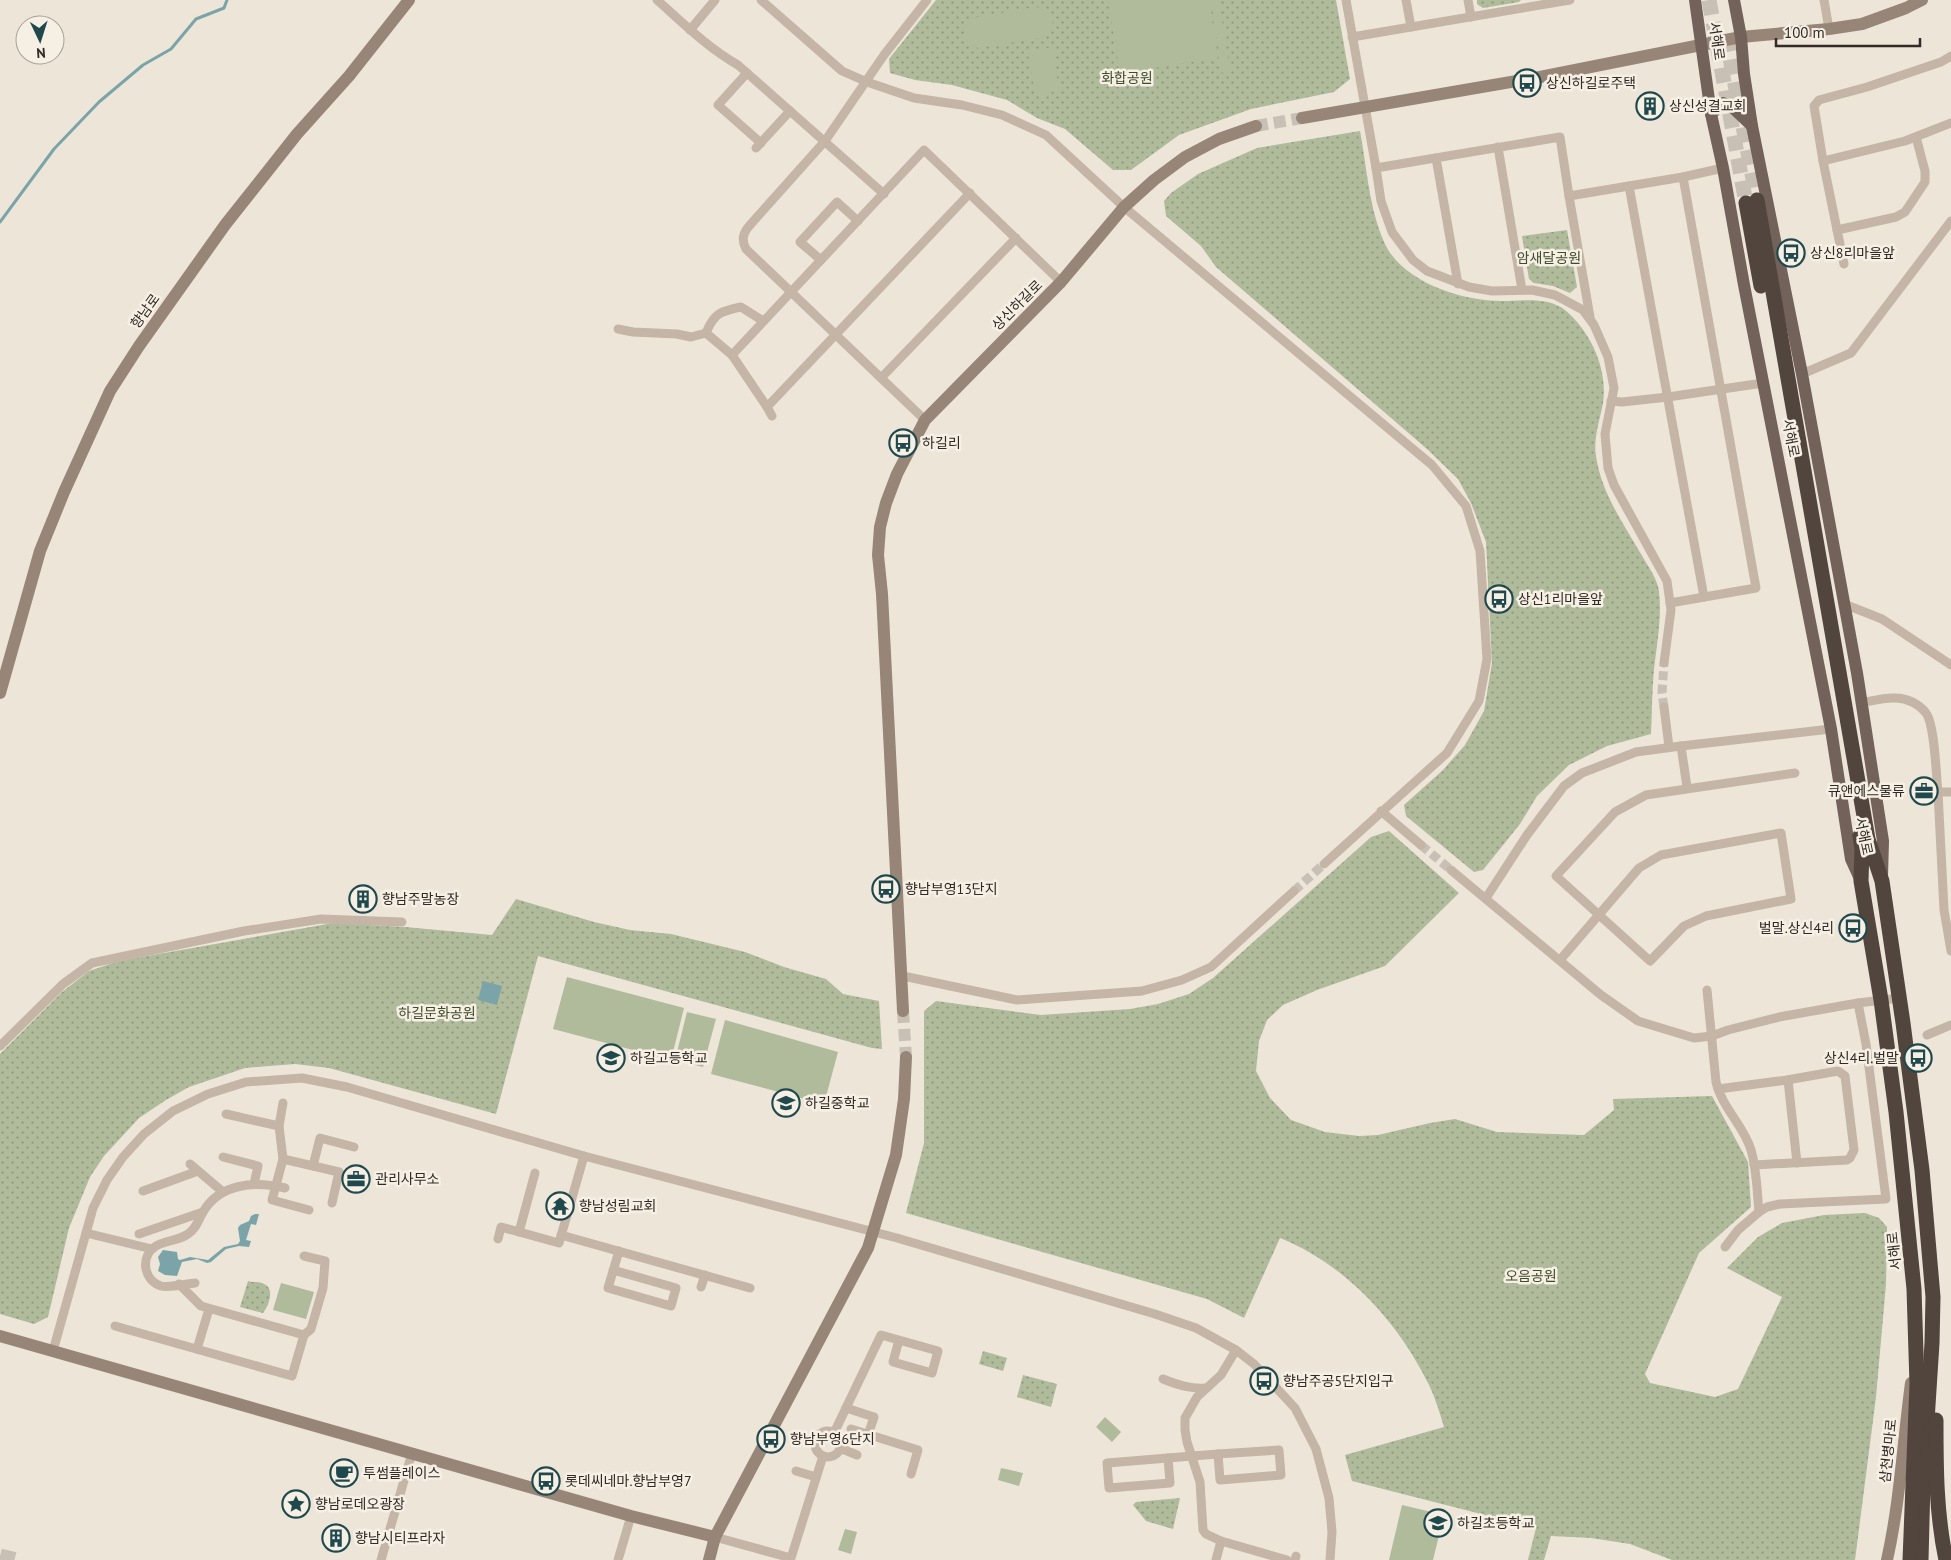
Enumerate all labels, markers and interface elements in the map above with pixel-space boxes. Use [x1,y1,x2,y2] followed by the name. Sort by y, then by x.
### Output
[15,15,65,65] north arrow
[1776,15,1920,47] scale bar
[1705,21,1729,62] street label: 서해로
[1784,23,1825,42] text: 100 m
[36,44,46,62] text: N
[1512,68,1542,98] bus stop icon: 상신하길로주택
[1101,69,1153,87] park label: 화합공원
[1546,74,1636,92] place label: 상신하길로주택
[1635,91,1665,121] building icon: 상신성결교회
[1669,97,1746,115] place label: 상신성결교회
[1776,238,1806,268] bus stop icon: 상신8리마을앞
[1810,244,1895,262] place label: 상신8리마을앞
[1517,249,1581,267] park label: 암새달공원
[988,276,1046,334] street label: 상신하길로
[126,290,164,332] street label: 향남로
[1778,417,1804,459] street label: 서해로
[888,428,918,458] bus stop icon: 하길리
[922,434,961,452] place label: 하길리
[1484,584,1514,614] bus stop icon: 상신1리마을앞
[1518,590,1603,608] place label: 상신1리마을앞
[1909,776,1939,806] office icon: 큐앤에스물류
[1828,782,1905,800] place label: 큐앤에스물류
[1851,815,1877,857] street label: 서해로
[871,874,901,904] bus stop icon: 향남부영13단지
[905,880,998,898] place label: 향남부영13단지
[348,884,378,914] building icon: 향남주말농장
[382,890,459,908] place label: 향남주말농장
[1838,913,1868,943] bus stop icon: 벌말.상신4리
[1759,919,1834,937] place label: 벌말.상신4리
[398,1004,476,1022] park label: 하길문화공원
[596,1043,626,1073] school or university icon: 하길고등학교
[1903,1043,1933,1073] bus stop icon: 상신4리.벌말
[630,1049,707,1067] place label: 하길고등학교
[1824,1049,1899,1067] place label: 상신4리.벌말
[771,1088,801,1118] school or university icon: 하길중학교
[805,1094,870,1112] place label: 하길중학교
[341,1164,371,1194] office icon: 관리사무소
[375,1170,440,1188] place label: 관리사무소
[545,1191,575,1221] temple icon: 향남성림교회
[579,1197,656,1215] place label: 향남성림교회
[1883,1231,1905,1271] street label: 서해로
[1505,1267,1557,1285] park label: 오음공원
[1249,1366,1279,1396] bus stop icon: 향남주공5단지입구
[1283,1372,1394,1390] place label: 향남주공5단지입구
[1876,1418,1900,1484] street label: 삼천병마로
[756,1424,786,1454] bus stop icon: 향남부영6단지
[790,1430,875,1448] place label: 향남부영6단지
[329,1458,359,1488] cafe icon: 투썸플레이스
[363,1464,440,1482] place label: 투썸플레이스
[531,1466,561,1496] bus stop icon: 롯데씨네마.향남부영7
[565,1472,692,1490] place label: 롯데씨네마.향남부영7
[281,1489,311,1519] place icon: 향남로데오광장
[315,1495,405,1513] place label: 향남로데오광장
[1423,1508,1453,1538] school or university icon: 하길초등학교
[1457,1514,1534,1532] place label: 하길초등학교
[321,1523,351,1553] building icon: 향남시티프라자
[355,1529,445,1547] place label: 향남시티프라자

